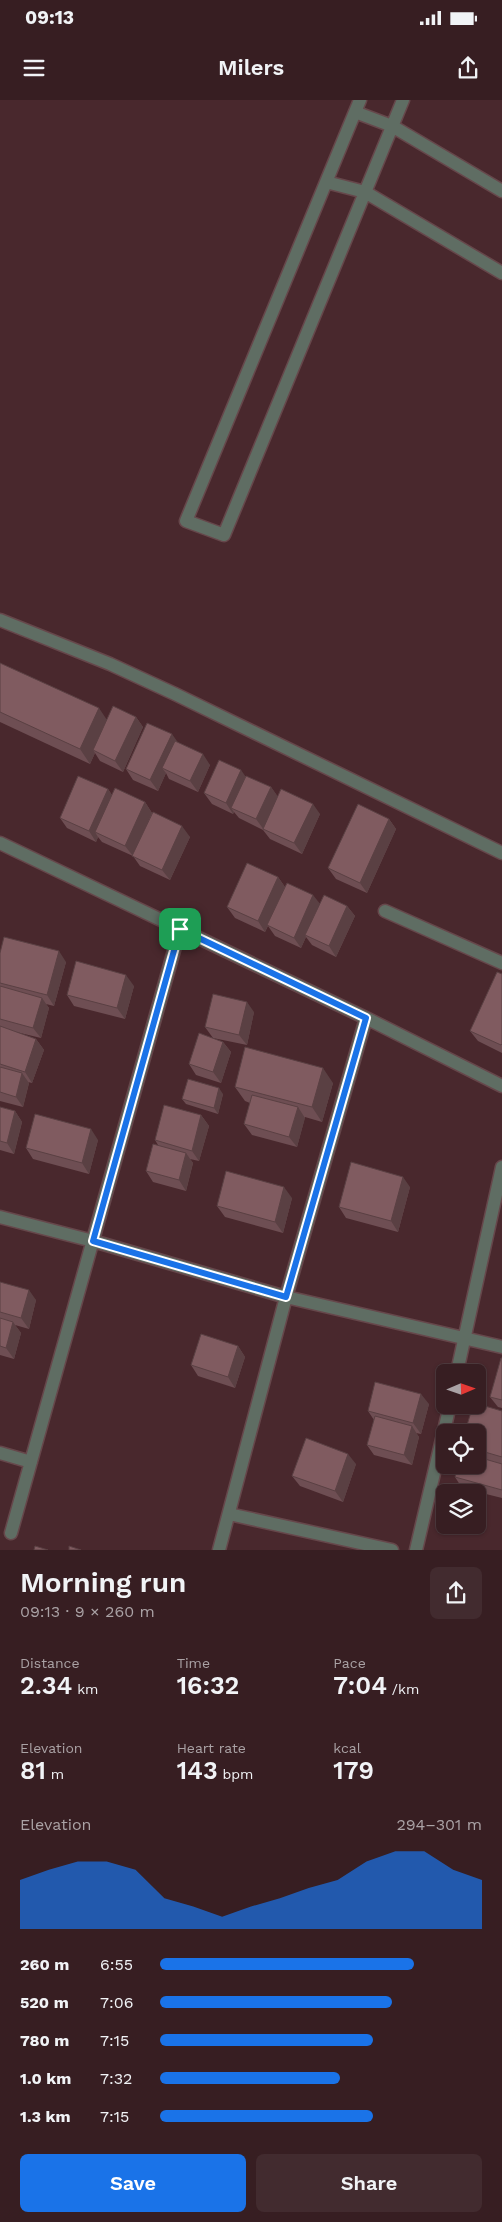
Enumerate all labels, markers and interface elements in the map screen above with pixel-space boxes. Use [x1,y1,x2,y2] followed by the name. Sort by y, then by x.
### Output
[25,6,74,29] text: 09:13
[20,54,48,82] icon: menu
[454,54,482,82] icon: share
[218,55,284,80] text: Milers
[159,908,201,950] pin
[166,915,194,943] icon: arrive
[436,1364,486,1414] north arrow
[436,1364,486,1534] map controls
[436,1424,486,1474] button: locate
[436,1484,486,1534] button: layers
[20,1566,186,1599] text: Morning run
[430,1567,482,1619] button: share
[20,1602,155,1621] text: 09:13 · 9 × 260 m
[20,1655,80,1671] text: Distance
[177,1655,210,1671] text: Time
[333,1655,366,1671] text: Pace
[20,1671,72,1700] text: 2.34
[177,1671,239,1700] text: 16:32
[333,1671,387,1700] text: 7:04
[72,1681,98,1697] text: km
[387,1681,419,1697] text: /km
[20,1740,83,1756] text: Elevation
[177,1740,246,1756] text: Heart rate
[333,1740,361,1756] text: kcal
[20,1756,46,1785] text: 81
[177,1756,218,1785] text: 143
[333,1756,374,1785] text: 179
[46,1766,64,1782] text: m
[218,1766,253,1782] text: bpm
[20,1815,91,1834] text: Elevation
[396,1815,482,1834] text: 294–301 m
[20,1955,69,1974] text: 260 m
[100,1955,133,1974] text: 6:55
[20,1993,69,2012] text: 520 m
[100,1993,133,2012] text: 7:06
[20,2031,69,2050] text: 780 m
[100,2031,129,2050] text: 7:15
[20,2069,71,2088] text: 1.0 km
[100,2069,132,2088] text: 7:32
[20,2107,71,2126] text: 1.3 km
[100,2107,129,2126] text: 7:15
[20,2154,246,2212] button: Save
[256,2154,482,2212] button: Share

